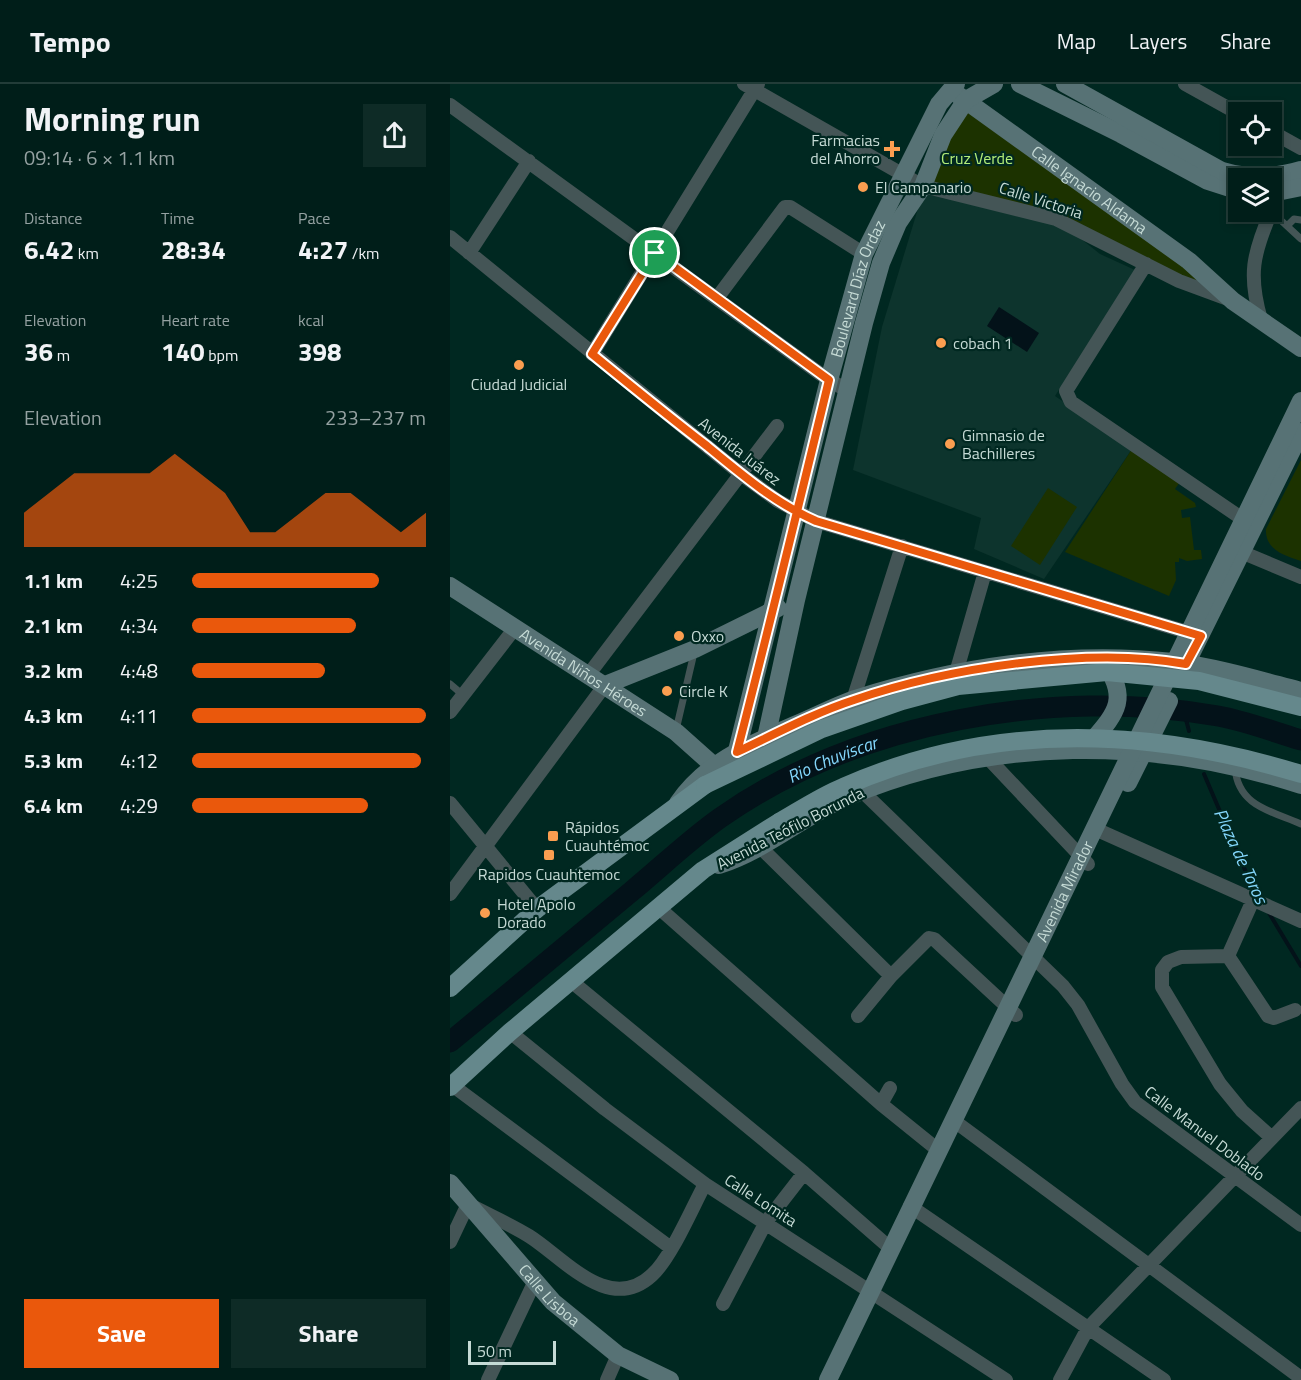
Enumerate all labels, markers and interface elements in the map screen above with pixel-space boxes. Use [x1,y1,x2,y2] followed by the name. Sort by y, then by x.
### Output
[30,20,111,63] text: Tempo
[1057,25,1096,57] text: Map
[1129,25,1187,57] text: Layers
[1220,25,1271,57] text: Share
[24,94,201,144] text: Morning run
[1228,102,1282,222] map controls
[1228,102,1282,156] button: locate
[363,104,426,167] button: share
[810,128,880,170] place label: Farmacias del Ahorro
[1026,140,1153,240] street label: Calle Ignacio Aldama
[24,142,175,173] text: 09:14 · 6 × 1.1 km
[885,142,899,156] marker: Farmacias del Ahorro
[941,146,1013,170] park label: Cruz Verde
[1228,168,1282,222] button: layers
[875,175,972,199] place label: El Campanario
[996,175,1086,225] street label: Calle Victoria
[856,180,870,194] marker: El Campanario
[24,206,82,230] text: Distance
[161,206,194,230] text: Time
[298,206,330,230] text: Pace
[824,216,891,360] street label: Boulevard Díaz Ordaz
[629,227,680,278] pin
[24,230,74,269] text: 6.42
[161,230,226,269] text: 28:34
[298,230,348,269] text: 4:27
[638,236,671,269] icon: arrive
[74,241,99,265] text: km
[348,241,380,265] text: /km
[24,308,86,332] text: Elevation
[161,308,230,332] text: Heart rate
[298,308,324,332] text: kcal
[953,331,1013,355] place label: cobach 1
[24,332,53,371] text: 36
[161,332,205,371] text: 140
[298,332,342,371] text: 398
[934,336,948,350] marker: cobach 1
[53,343,70,367] text: m
[205,343,238,367] text: bpm
[512,358,526,372] marker: Ciudad Judicial
[471,372,567,396] place label: Ciudad Judicial
[24,402,102,433] text: Elevation
[325,402,426,433] text: 233–237 m
[694,411,786,491] street label: Avenida Juárez
[962,423,1045,465] place label: Gimnasio de Bachilleres
[943,437,957,451] marker: Gimnasio de Bachilleres
[24,565,83,596] text: 1.1 km
[120,565,158,596] text: 4:25
[24,610,83,641] text: 2.1 km
[120,610,158,641] text: 4:34
[515,622,652,722] street label: Avenida Niños Héroes
[691,624,724,648] place label: Oxxo
[672,629,686,643] marker: Oxxo
[24,655,83,686] text: 3.2 km
[120,655,158,686] text: 4:48
[679,679,728,703] place label: Circle K
[660,684,674,698] marker: Circle K
[24,700,83,731] text: 4.3 km
[120,700,158,731] text: 4:11
[782,728,883,789] water label: Rio Chuviscar
[24,745,83,776] text: 5.3 km
[120,745,158,776] text: 4:12
[712,780,868,876] street label: Avenida Teófilo Borunda
[24,790,83,821] text: 6.4 km
[120,790,158,821] text: 4:29
[1207,804,1275,909] water label: Plaza de Toros
[565,815,650,857] place label: Rápidos Cuauhtémoc
[546,829,560,843] marker: Rápidos Cuauhtémoc
[1029,836,1099,946] street label: Avenida Mirador
[542,848,556,862] marker: Rapidos Cuauhtemoc
[478,862,620,886] place label: Rapidos Cuauhtemoc
[497,892,576,934] place label: Hotel Apolo Dorado
[478,906,492,920] marker: Hotel Apolo Dorado
[1140,1080,1270,1186] street label: Calle Manuel Doblado
[720,1168,802,1232] street label: Calle Lomita
[513,1259,586,1332] street label: Calle Lisboa
[24,1299,219,1368] button: Save
[231,1299,426,1368] button: Share
[468,1338,556,1366] scale bar
[477,1339,512,1363] text: 50 m

